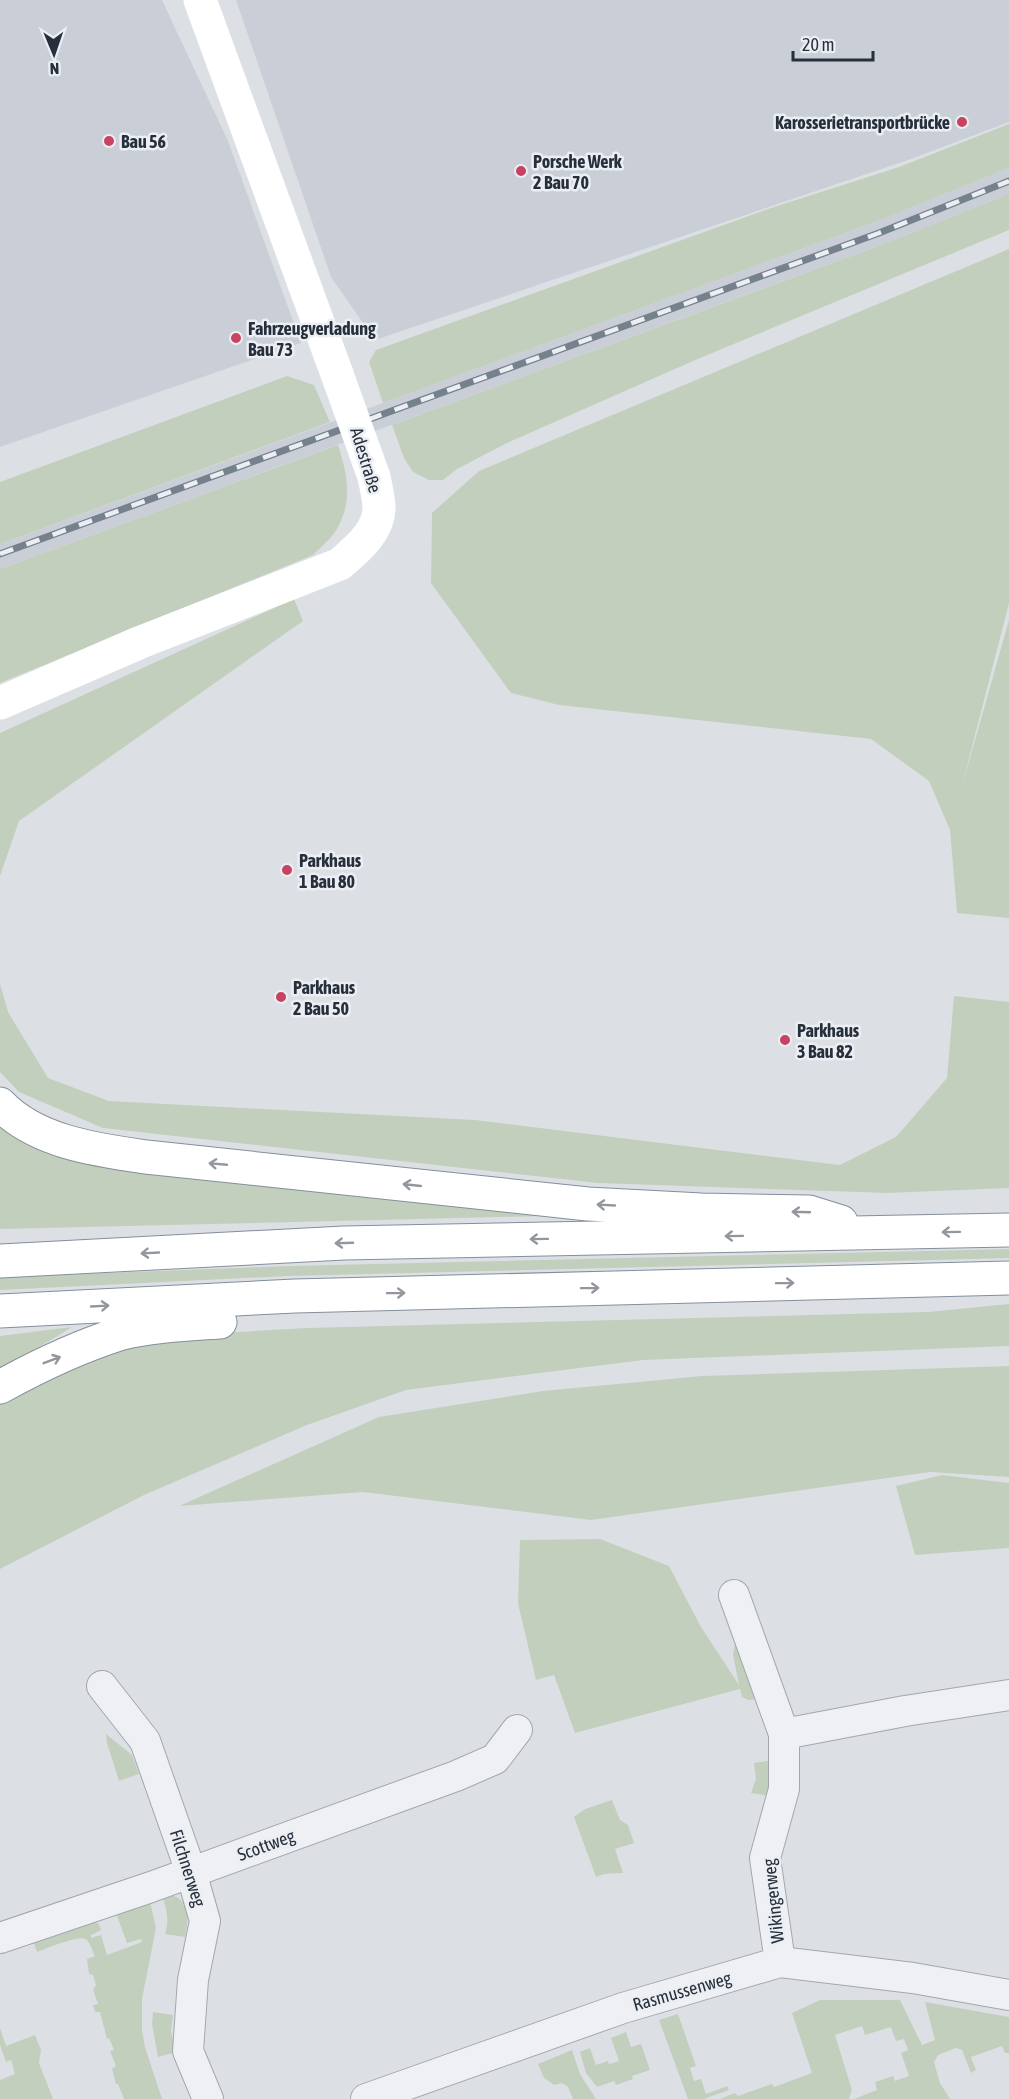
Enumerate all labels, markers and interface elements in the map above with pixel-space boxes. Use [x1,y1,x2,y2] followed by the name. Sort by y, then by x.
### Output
[24,24,84,84] north arrow
[793,24,872,62] scale bar
[802,34,834,55] text: 20 m
[49,60,60,78] text: N
[775,112,950,133] place label: Karosserietransportbrücke
[955,115,969,129] marker: Karosserietransportbrücke
[121,131,166,152] place label: Bau 56
[102,134,116,148] marker: Bau 56
[533,151,623,193] place label: Porsche Werk 2 Bau 70
[514,164,528,178] marker: Porsche Werk 2 Bau 70
[248,318,376,360] place label: Fahrzeugverladung Bau 73
[229,331,243,345] marker: Fahrzeugverladung Bau 73
[346,425,386,495] street label: Adestraße
[299,850,362,892] place label: Parkhaus 1 Bau 80
[280,863,294,877] marker: Parkhaus 1 Bau 80
[293,977,356,1019] place label: Parkhaus 2 Bau 50
[274,990,288,1004] marker: Parkhaus 2 Bau 50
[797,1020,860,1062] place label: Parkhaus 3 Bau 82
[778,1033,792,1047] marker: Parkhaus 3 Bau 82
[208,1158,228,1169] one-way arrow
[402,1179,422,1190] one-way arrow
[596,1199,616,1210] one-way arrow
[791,1206,811,1218] one-way arrow
[941,1226,961,1237] one-way arrow
[725,1230,745,1242] one-way arrow
[530,1234,550,1245] one-way arrow
[335,1238,355,1249] one-way arrow
[140,1247,160,1258] one-way arrow
[775,1277,795,1289] one-way arrow
[580,1282,600,1294] one-way arrow
[385,1287,405,1299] one-way arrow
[90,1300,110,1311] one-way arrow
[42,1354,61,1365] one-way arrow
[234,1825,298,1865] street label: Scottweg
[166,1827,210,1910] street label: Filchnerweg
[758,1857,788,1944] street label: Wikingerweg
[630,1967,734,2015] street label: Rasmussenweg

